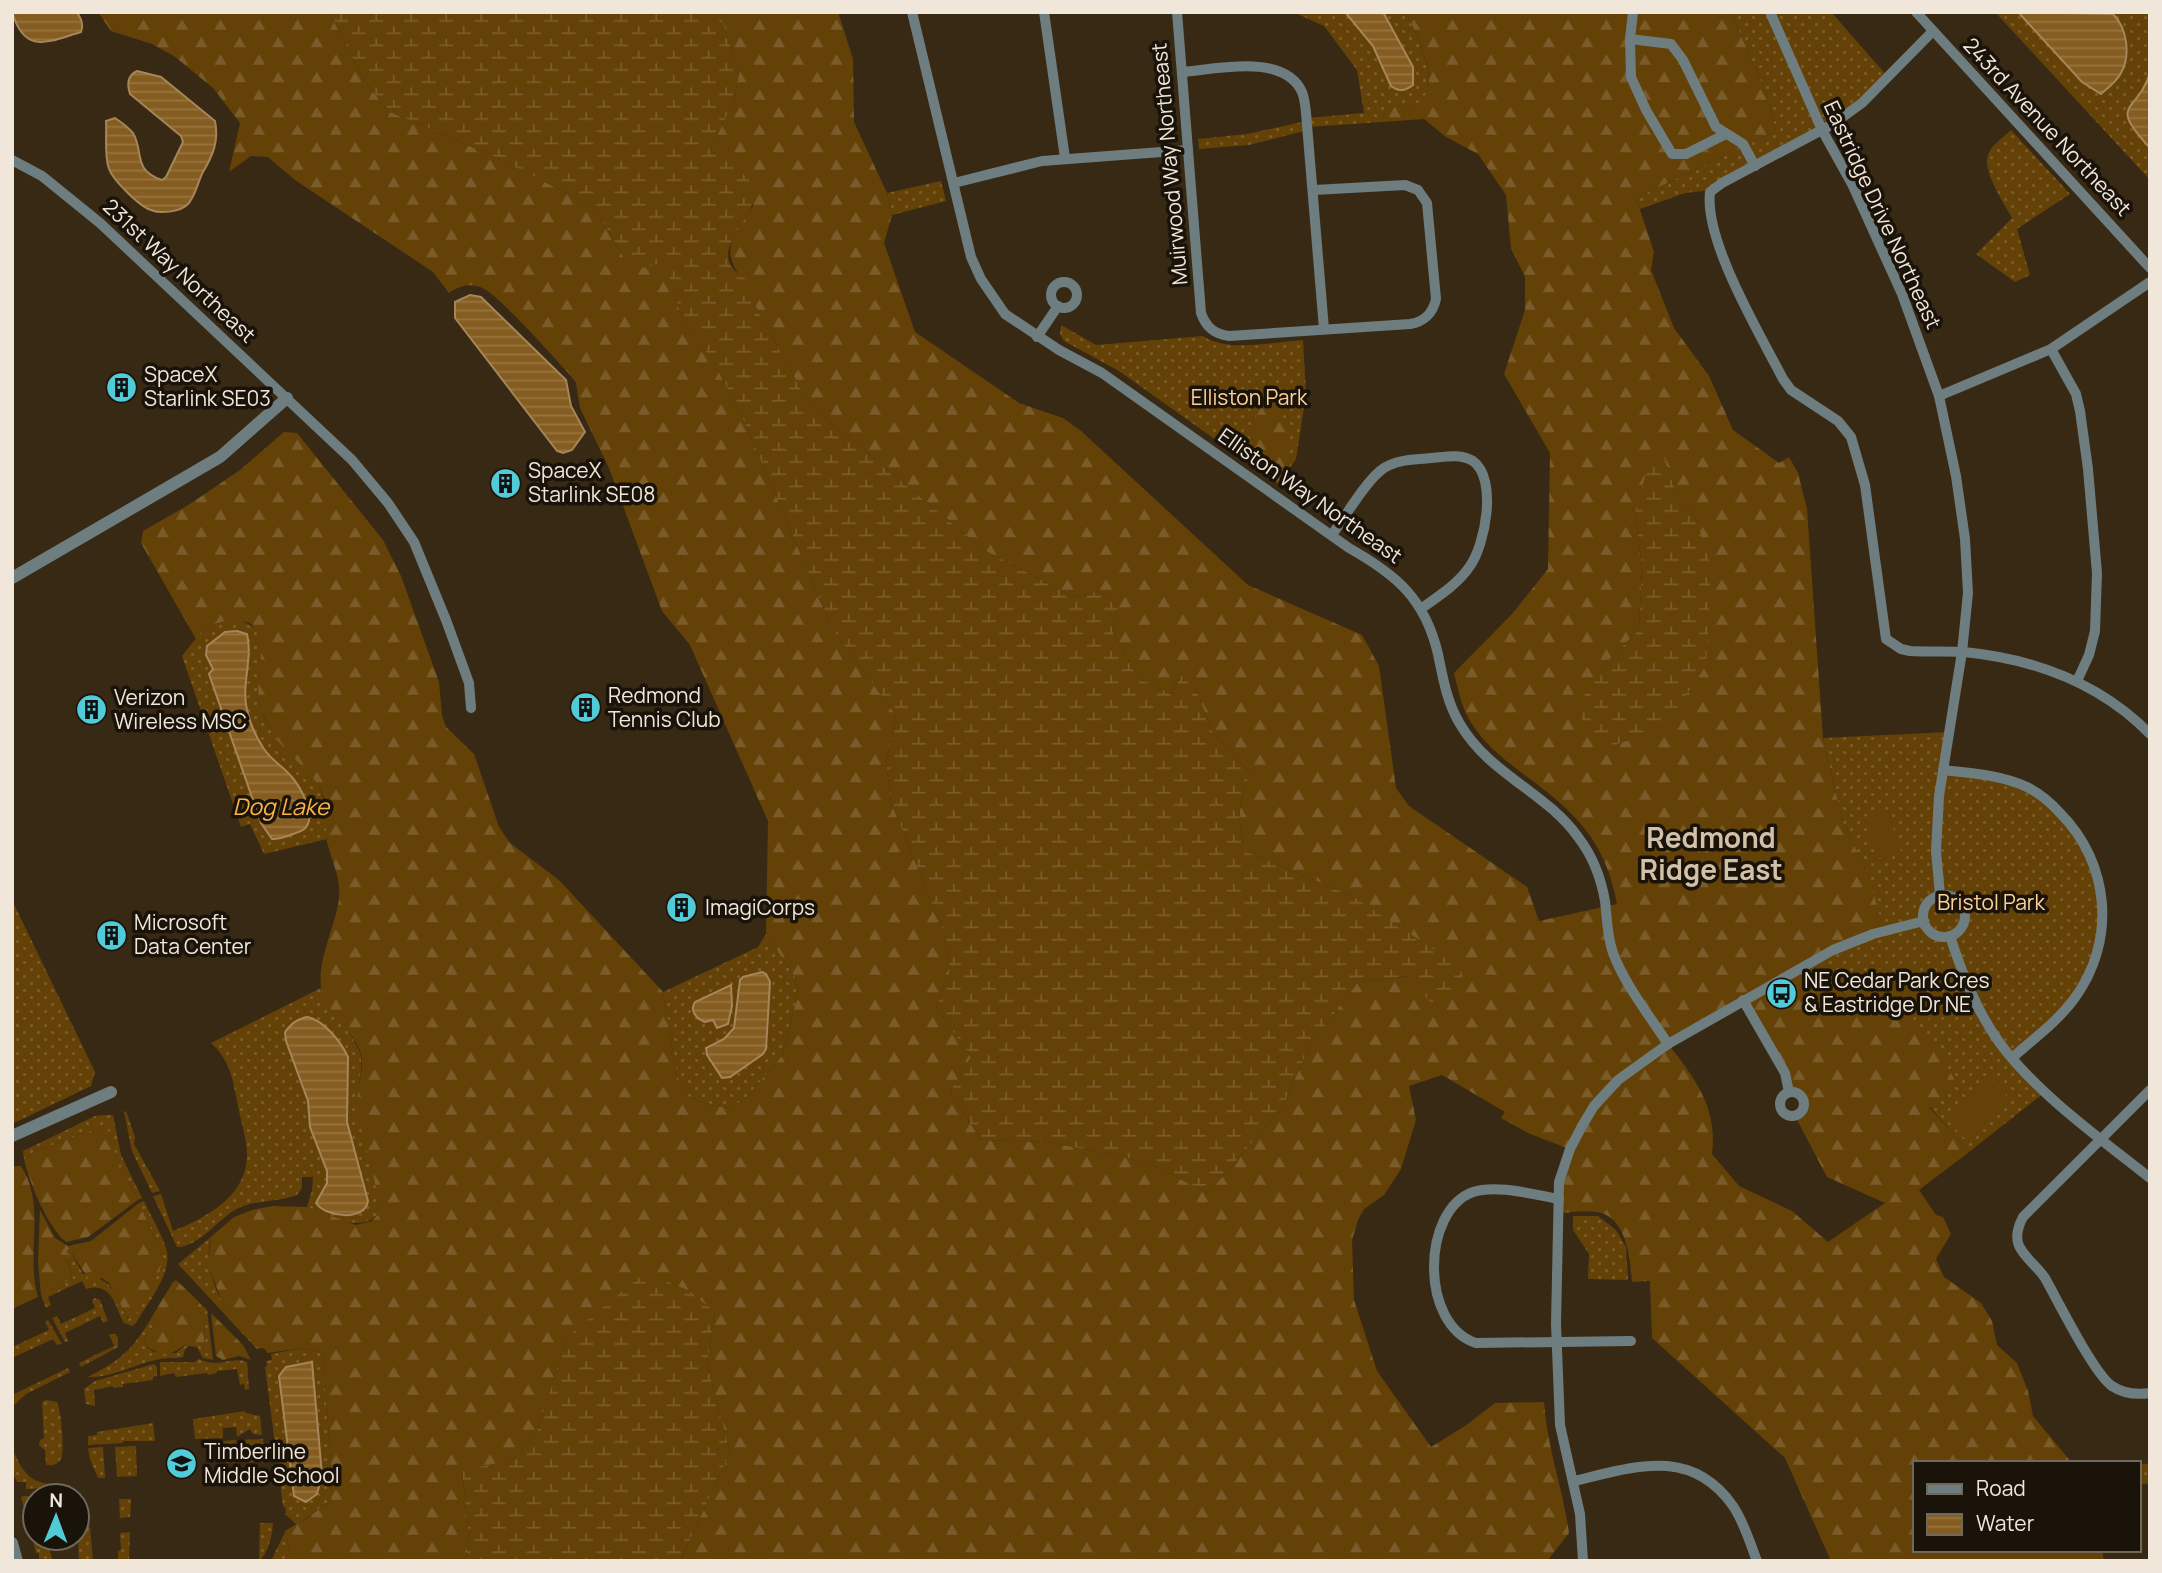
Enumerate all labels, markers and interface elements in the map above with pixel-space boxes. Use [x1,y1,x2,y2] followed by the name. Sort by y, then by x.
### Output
[1958,31,2138,221] street label: 243rd Avenue Northeast
[1144,42,1194,286] street label: Muirwood Way Northeast
[1818,96,1948,333] street label: Eastridge Drive Northeast
[97,192,262,348] street label: 231st Way Northeast
[144,360,271,412] place label: SpaceX Starlink SE03
[104,370,138,404] building icon: SpaceX Starlink SE03
[1191,383,1308,411] park label: Elliston Park
[1213,421,1408,569] street label: Elliston Way Northeast
[528,456,655,508] place label: SpaceX Starlink SE08
[488,466,522,500] building icon: SpaceX Starlink SE08
[608,681,721,733] place label: Redmond Tennis Club
[114,683,247,735] place label: Verizon Wireless MSC
[568,691,602,725] building icon: Redmond Tennis Club
[74,693,108,727] building icon: Verizon Wireless MSC
[233,790,331,822] water label: Dog Lake
[1639,818,1783,888] district label: Redmond Ridge East
[1937,888,2045,916] park label: Bristol Park
[665,891,699,925] building icon: ImagiCorps
[705,893,815,921] place label: ImagiCorps
[134,908,252,960] place label: Microsoft Data Center
[94,918,128,952] building icon: Microsoft Data Center
[1804,966,1989,1018] place label: NE Cedar Park Cres & Eastridge Dr NE
[1764,976,1798,1010] bus stop icon: NE Cedar Park Cres & Eastridge Dr NE
[204,1437,340,1489] place label: Timberline Middle School
[164,1447,198,1481] school or university icon: Timberline Middle School
[1913,1461,2141,1552] legend
[1976,1474,2026,1502] text: Road
[21,1482,91,1552] north arrow
[49,1487,63,1513] text: N
[1976,1509,2035,1537] text: Water

